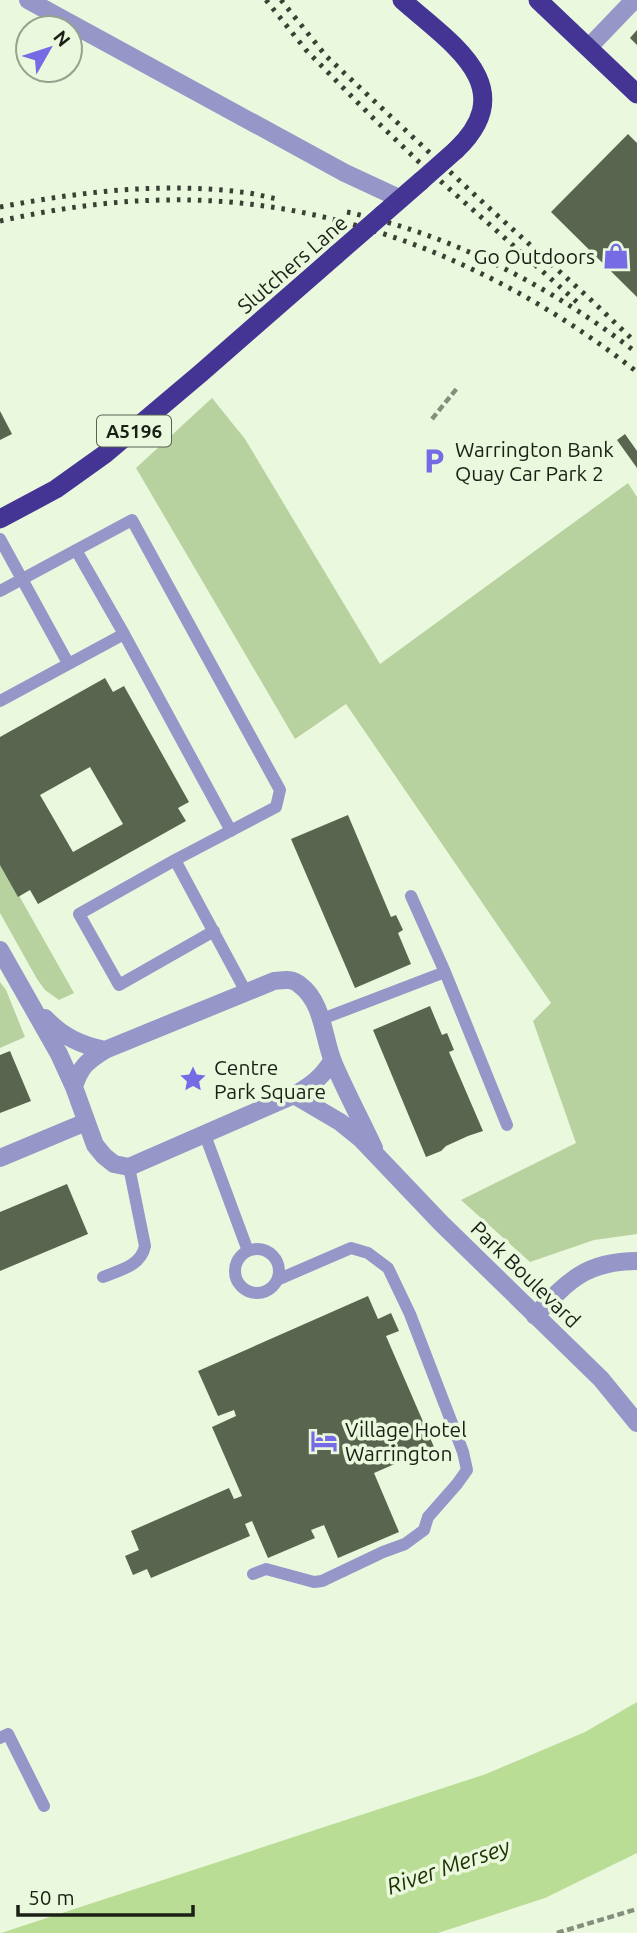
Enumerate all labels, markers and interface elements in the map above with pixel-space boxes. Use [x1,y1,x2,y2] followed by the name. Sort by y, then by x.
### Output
[14,14,84,84] north arrow
[49,26,75,51] text: N
[232,210,352,318] street label: Slutchers Lane
[601,241,631,271] shop icon: Go Outdoors
[474,244,595,268] place label: Go Outdoors
[97,416,171,446] road number: A5196
[455,437,614,485] place label: Warrington Bank Quay Car Park 2
[419,446,449,476] parking icon: Warrington Bank Quay Car Park 2
[214,1055,326,1103] place label: Centre Park Square
[178,1064,208,1094] place icon: Centre Park Square
[466,1216,586,1332] street label: Park Boulevard
[345,1417,467,1465] place label: Village Hotel Warrington
[309,1426,339,1456] hotel icon: Village Hotel Warrington
[383,1833,514,1899] water label: River Mersey
[18,1874,192,1918] scale bar
[28,1885,75,1909] text: 50 m

